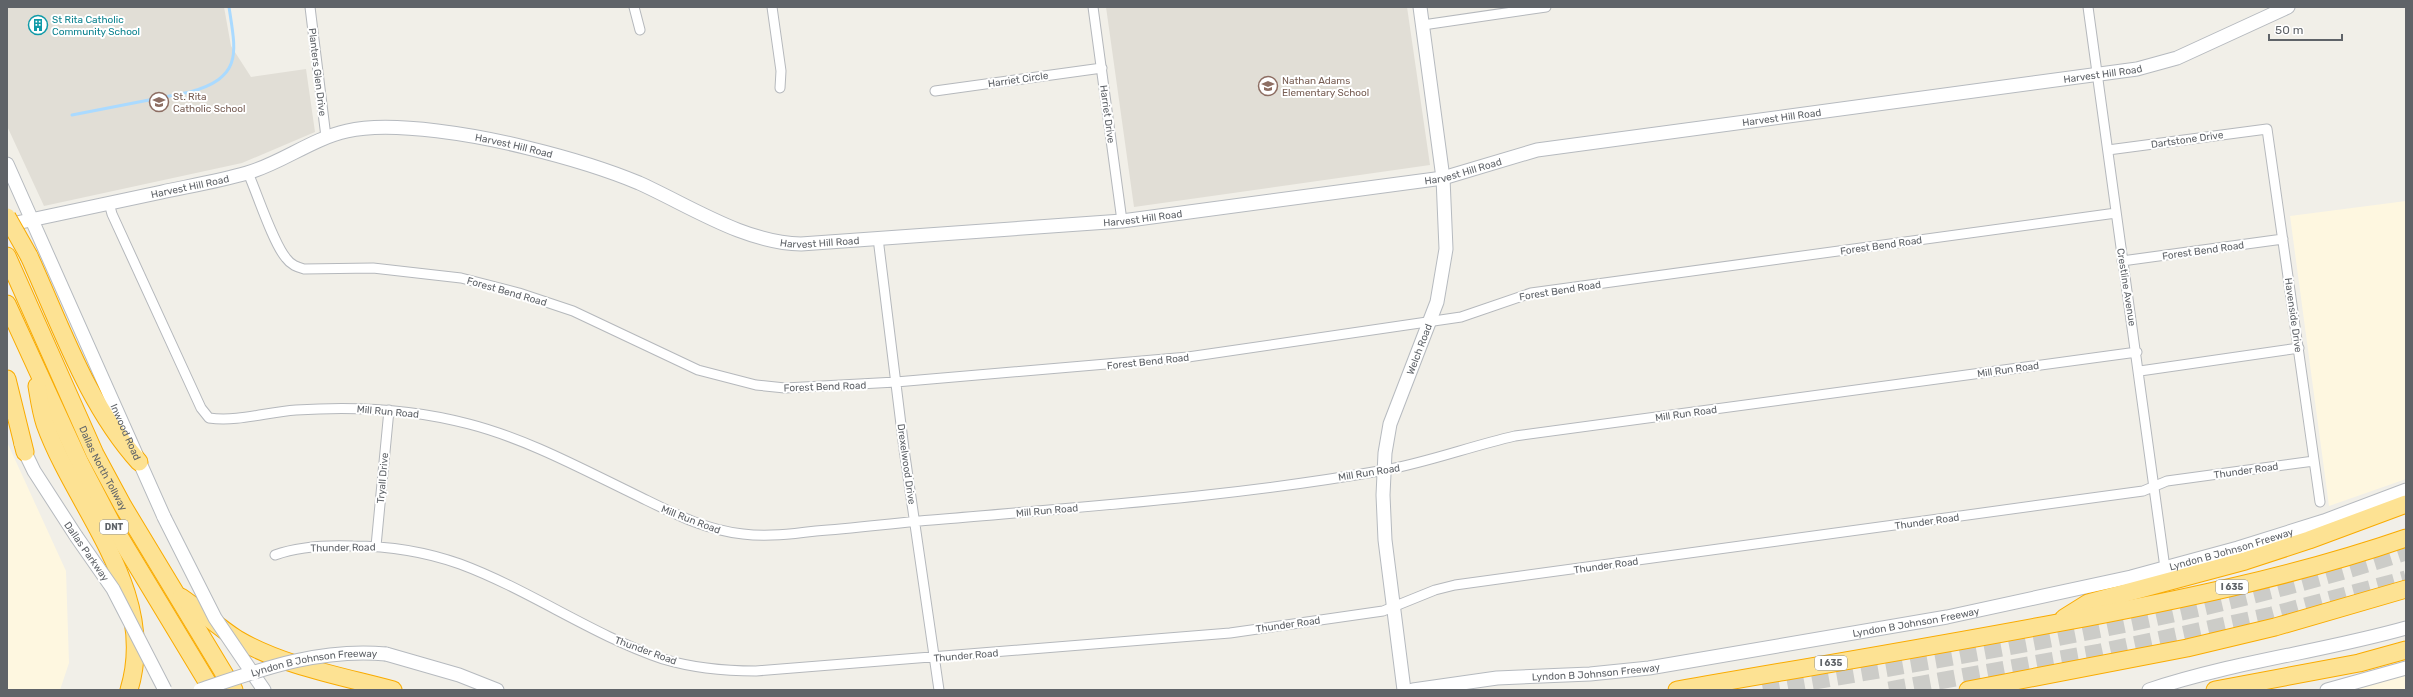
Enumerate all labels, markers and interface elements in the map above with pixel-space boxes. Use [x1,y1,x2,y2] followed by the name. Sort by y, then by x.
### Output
[27,14,49,36] building icon: St Rita Catholic Community School
[52,14,140,38] place label: St Rita Catholic Community School
[2269,16,2342,42] scale bar
[2275,23,2303,37] text: 50 m
[306,27,328,117] street label: Planters Glen Drive
[2063,63,2144,86] street label: Harvest Hill Road
[987,70,1050,90] street label: Harriet Circle
[1257,75,1279,97] school or university icon: Nathan Adams Elementary School
[1282,75,1369,99] place label: Nathan Adams Elementary School
[1097,84,1117,144] street label: Harriet Drive
[148,91,170,113] school or university icon: St. Rita Catholic School
[173,91,245,115] place label: St. Rita Catholic School
[1742,107,1822,129] street label: Harvest Hill Road
[2150,129,2225,151] street label: Dartstone Drive
[474,132,554,161] street label: Harvest Hill Road
[1424,156,1503,187] street label: Harvest Hill Road
[150,173,230,201] street label: Harvest Hill Road
[1103,208,1183,229] street label: Harvest Hill Road
[1839,234,1923,258] street label: Forest Bend Road
[779,235,860,251] street label: Harvest Hill Road
[2161,239,2245,263] street label: Forest Bend Road
[2114,247,2138,327] street label: Crestline Avenue
[465,275,548,309] street label: Forest Bend Road
[2282,277,2304,354] street label: Havenside Drive
[1518,279,1602,303] street label: Forest Bend Road
[1405,322,1435,377] street label: Welch Road
[1106,352,1190,372] street label: Forest Bend Road
[1976,360,2040,380] street label: Mill Run Road
[784,380,867,394] street label: Forest Bend Road
[107,402,143,462] street label: Inwood Road
[356,403,420,421] street label: Mill Run Road
[1654,404,1718,424] street label: Mill Run Road
[894,423,918,506] street label: Drexelwood Drive
[76,424,130,513] street label: Dallas North Tollway
[375,452,391,504] street label: Tryall Drive
[2213,461,2279,481] street label: Thunder Road
[1337,462,1401,484] street label: Mill Run Road
[1015,502,1079,520] street label: Mill Run Road
[659,503,722,537] street label: Mill Run Road
[1894,512,1960,532] street label: Thunder Road
[61,519,111,584] street label: Dallas Parkway
[100,520,128,534] road number: DNT
[2168,526,2295,573] street label: Lyndon B Johnson Freeway
[310,541,376,555] street label: Thunder Road
[1573,556,1639,576] street label: Thunder Road
[2216,580,2248,594] road number: I 635
[1852,605,1981,640] street label: Lyndon B Johnson Freeway
[1255,615,1321,635] street label: Thunder Road
[613,634,678,668] street label: Thunder Road
[933,647,999,665] street label: Thunder Road
[250,648,378,680] street label: Lyndon B Johnson Freeway
[1815,656,1847,670] road number: I 635
[1532,661,1662,683] street label: Lyndon B Johnson Freeway

